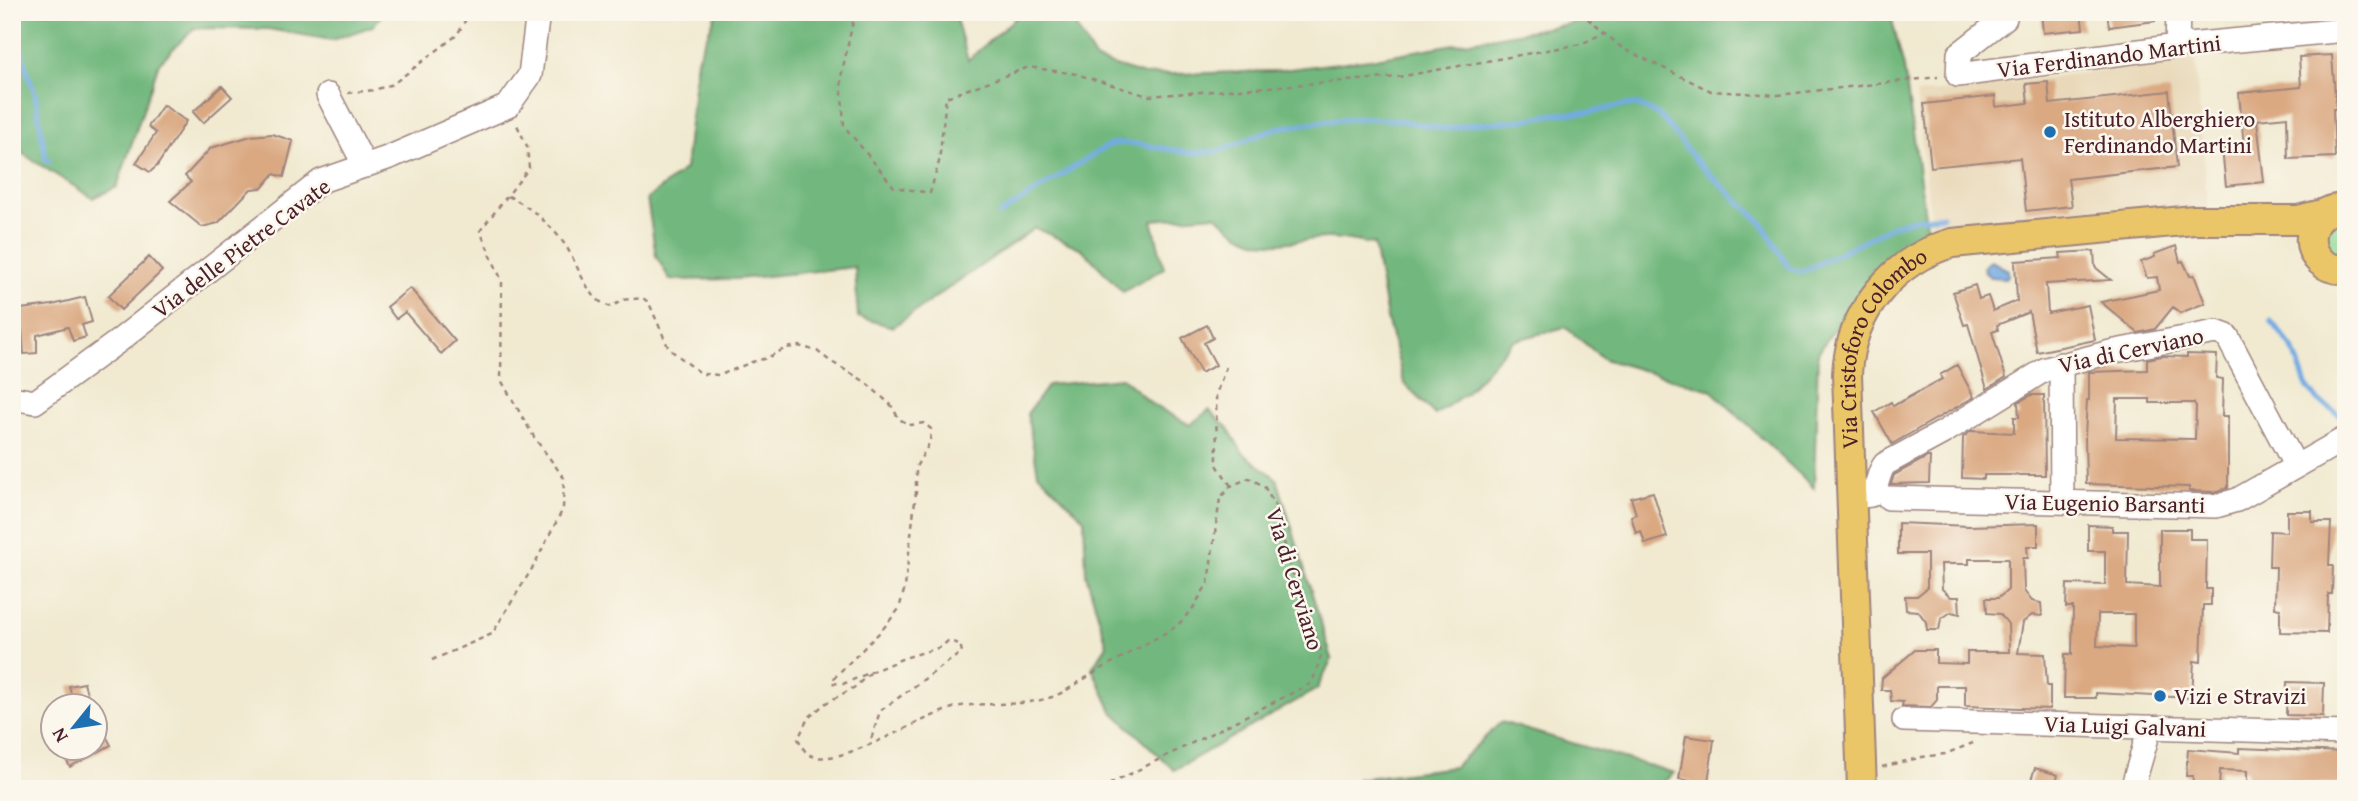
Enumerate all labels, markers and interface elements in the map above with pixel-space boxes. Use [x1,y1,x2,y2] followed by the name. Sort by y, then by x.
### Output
[1995,25,2223,86] street label: Via Ferdinando Martini
[2064,102,2255,161] place label: Istituto Alberghiero Ferdinando Martini
[2042,124,2058,140] marker: Istituto Alberghiero Ferdinando Martini
[145,169,337,326] street label: Via delle Pietre Cavate
[1830,239,1933,449] street label: Via Cristoforo Colombo
[2055,318,2206,381] street label: Via di Cerviano
[2004,484,2206,521] street label: Via Eugenio Barsanti
[1258,504,1333,654] street label: Via di Cerviano
[2174,679,2307,712] place label: Vizi e Stravizi
[2152,688,2168,704] marker: Vizi e Stravizi
[38,692,108,762] north arrow
[2043,706,2207,745] street label: Via Luigi Galvani
[44,723,75,748] text: N

